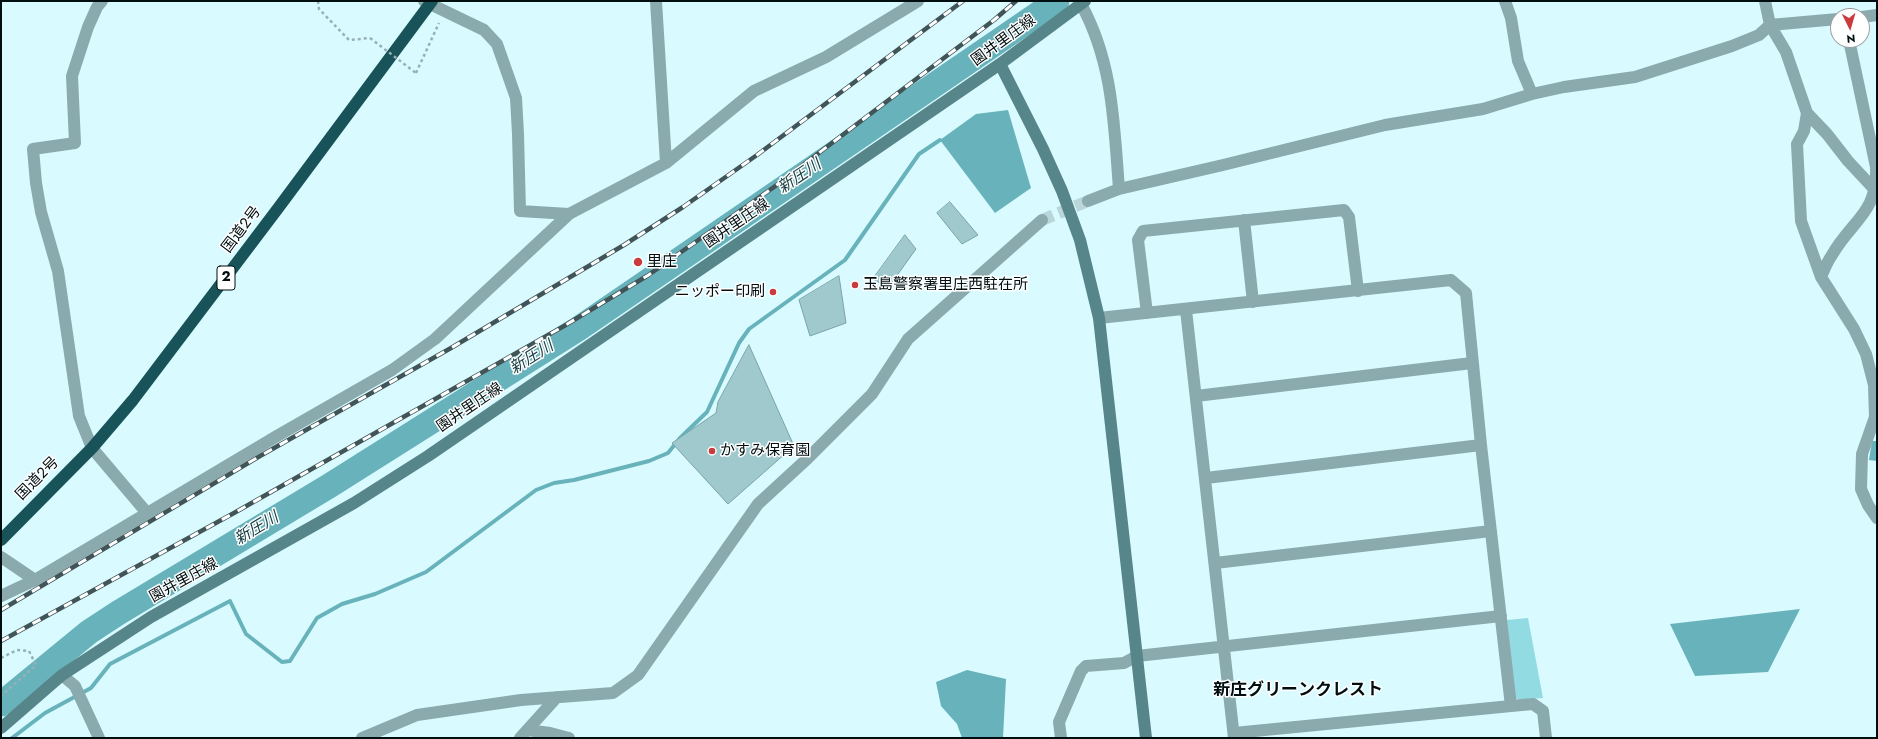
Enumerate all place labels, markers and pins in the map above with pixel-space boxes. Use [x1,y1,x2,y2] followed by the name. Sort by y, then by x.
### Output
[647,253,677,271] place label: 里庄
[632,256,644,268] marker: 里庄
[863,276,1028,294] place label: 玉島警察署里庄西駐在所
[850,280,860,290] marker: 玉島警察署里庄西駐在所
[675,283,765,301] place label: ニッポー印刷
[768,287,778,297] marker: ニッポー印刷
[720,442,810,460] place label: かすみ保育園
[707,446,717,456] marker: かすみ保育園

